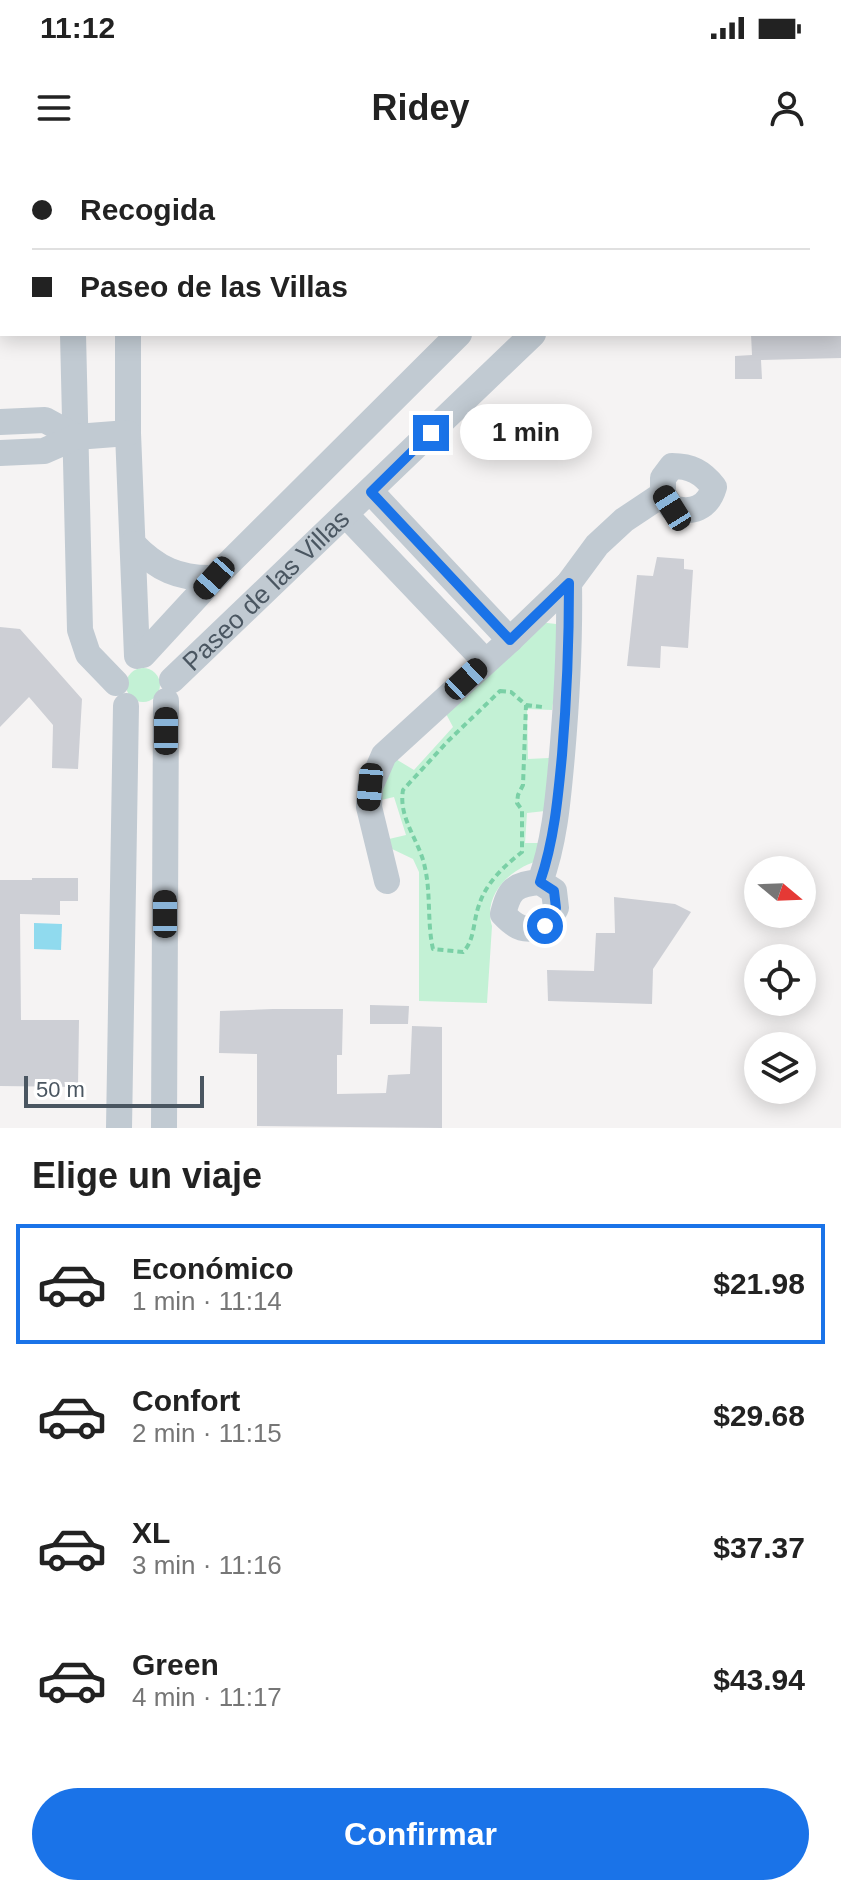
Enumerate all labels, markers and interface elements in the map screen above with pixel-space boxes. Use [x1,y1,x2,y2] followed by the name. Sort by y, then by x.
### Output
[40,11,115,44] text: 11:12
[32,86,76,130] icon: menu
[765,86,809,130] icon: person
[371,87,470,128] text: Ridey
[80,193,215,226] text: Recogida
[80,270,348,303] text: Paseo de las Villas
[459,405,591,461] callout: 1 min
[413,415,449,451] route end
[492,417,560,447] text: 1 min
[649,481,695,535] car
[176,503,355,677] street label: Paseo de las Villas
[189,552,239,604] car
[440,654,492,704] car
[154,707,178,755] car
[356,762,384,812] car
[744,856,816,928] north arrow
[744,856,816,1104] map controls
[153,890,177,938] car
[527,908,563,944] route start
[744,944,816,1016] button: locate
[744,1032,816,1104] button: layers
[24,1072,204,1108] scale bar
[36,1077,85,1102] text: 50 m
[32,1155,262,1196] text: Elige un viaje
[36,1248,108,1320] icon: car
[132,1252,294,1285] text: Económico
[713,1267,805,1300] text: $21.98
[132,1286,282,1316] text: 1 min · 11:14
[36,1380,108,1452] icon: car
[132,1384,240,1417] text: Confort
[713,1399,805,1432] text: $29.68
[132,1418,282,1448] text: 2 min · 11:15
[36,1512,108,1584] icon: car
[132,1516,170,1549] text: XL
[713,1531,805,1564] text: $37.37
[132,1550,282,1580] text: 3 min · 11:16
[36,1644,108,1716] icon: car
[132,1648,219,1681] text: Green
[713,1663,805,1696] text: $43.94
[132,1682,282,1712] text: 4 min · 11:17
[32,1788,809,1880] button: Confirmar

